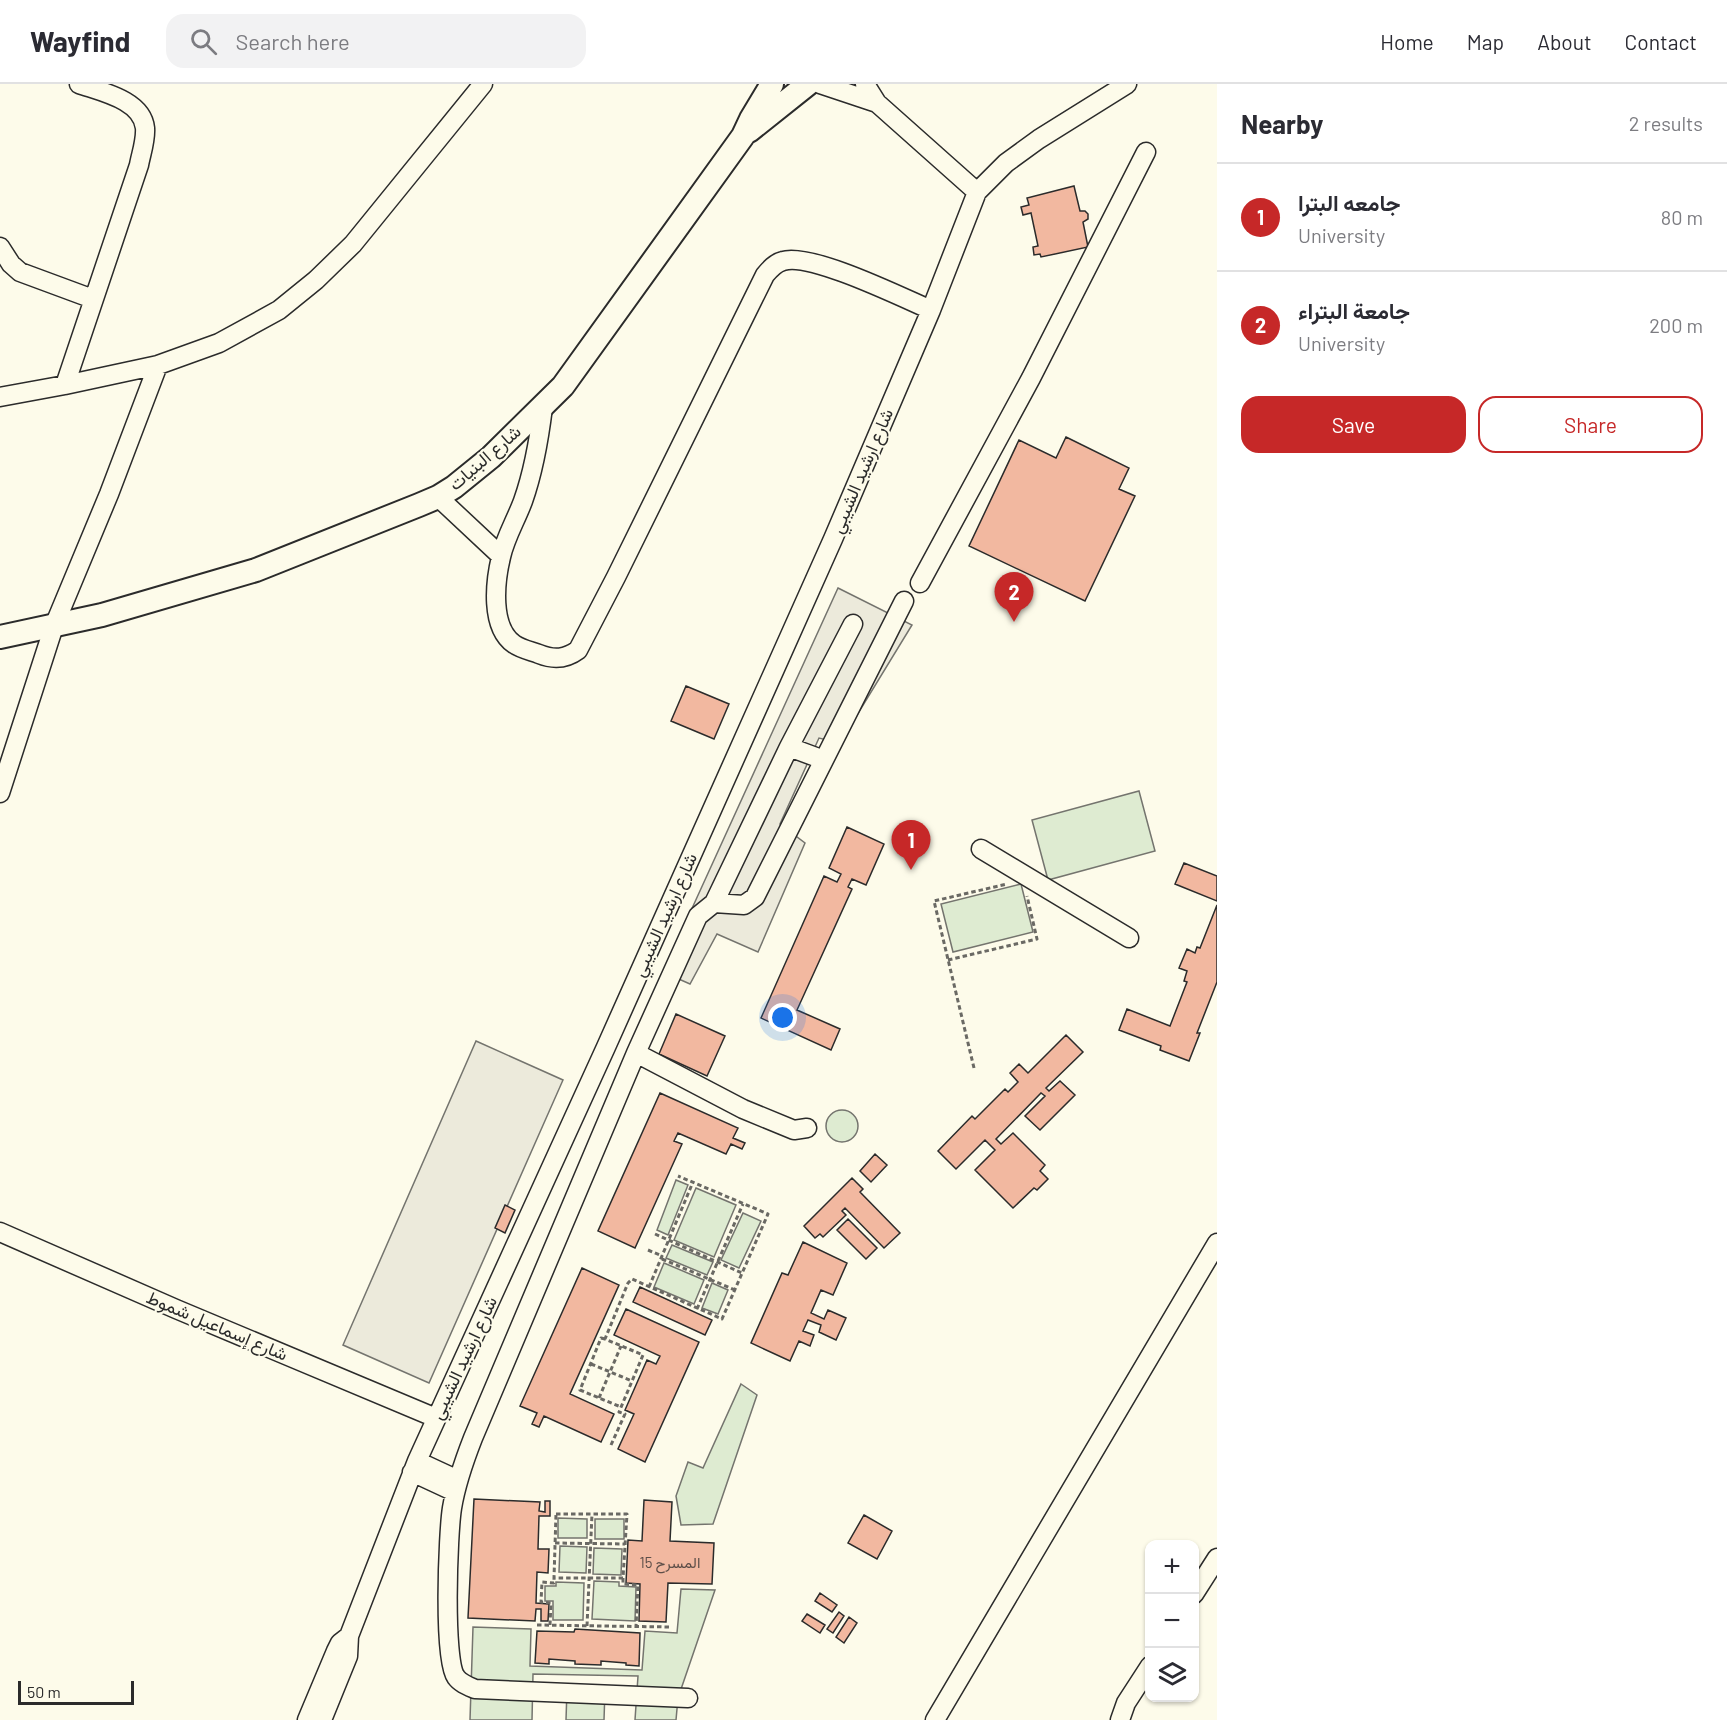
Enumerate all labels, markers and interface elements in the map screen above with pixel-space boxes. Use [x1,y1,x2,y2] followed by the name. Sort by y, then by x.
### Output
[166,14,586,68] search box
[30,24,130,58] text: Wayfind
[187,25,220,58] icon: search
[235,28,350,54] text: Search here
[1380,29,1434,54] text: Home
[1467,29,1504,54] text: Map
[1537,29,1592,54] text: About
[1625,29,1697,54] text: Contact
[1241,108,1323,139] text: Nearby
[1629,111,1703,135] text: 2 results
[1298,189,1400,215] text: جامعه البترا
[1257,205,1264,229] text: 1
[1661,205,1703,229] text: 80 m
[1298,223,1385,247] text: University
[1298,297,1410,323] text: جامعة البتراء
[1255,313,1266,337] text: 2
[1649,313,1703,337] text: 200 m
[1298,331,1385,355] text: University
[1241,396,1466,453] button: Save
[1478,396,1703,453] button: Share
[825,405,902,538] street label: شارع ارشيد الشيبي
[444,420,526,496] street label: شارع البنيات
[994,572,1034,622] pin: 2
[892,820,930,870] pin: 1
[627,849,706,982] street label: شارع ارشيد الشيبي
[768,1003,797,1032] your location
[143,1285,291,1367] street label: شارع إسماعيل شموط
[425,1293,506,1425] street label: شارع ارشيد الشيبي
[1145,1540,1199,1702] map controls
[1145,1540,1199,1594] button: +
[640,1553,700,1574] house number: 15 المسرح
[1145,1594,1199,1648] button: −
[1145,1648,1199,1702] button: layers
[18,1678,134,1706] scale bar
[27,1682,61,1701] text: 50 m

